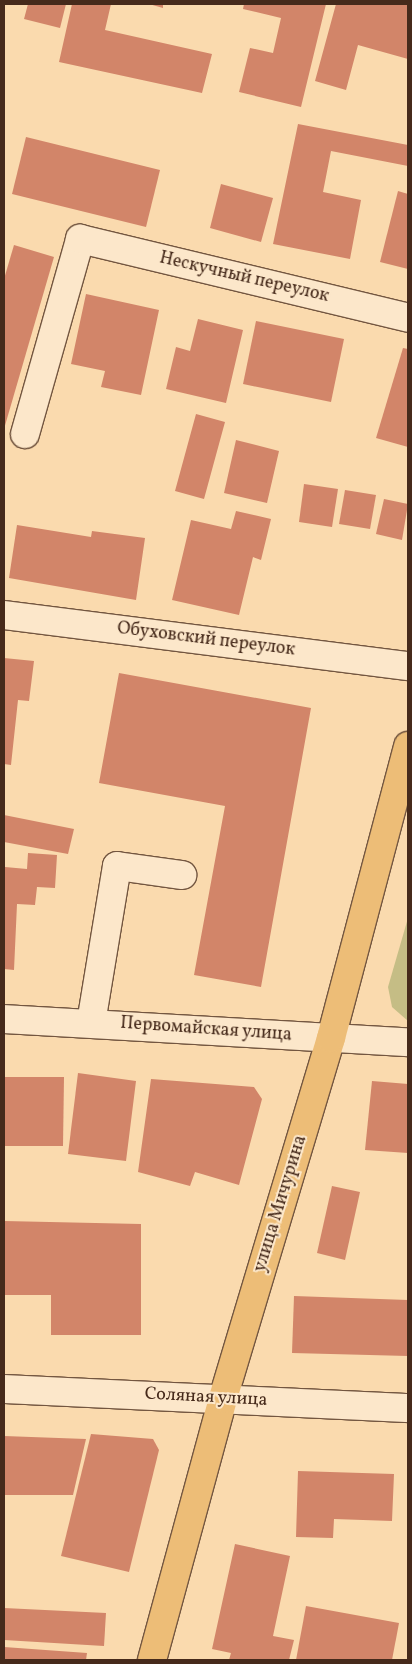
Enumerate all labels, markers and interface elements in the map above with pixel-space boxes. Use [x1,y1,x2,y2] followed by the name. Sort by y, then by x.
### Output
[157,248,331,308] street label: Нескучный переулок
[116,618,296,662] street label: Обуховский переулок
[119,1013,293,1047] street label: Первомайская улица
[250,1133,312,1275] street label: улица Мичурина
[144,1384,268,1412] street label: Соляная улица

